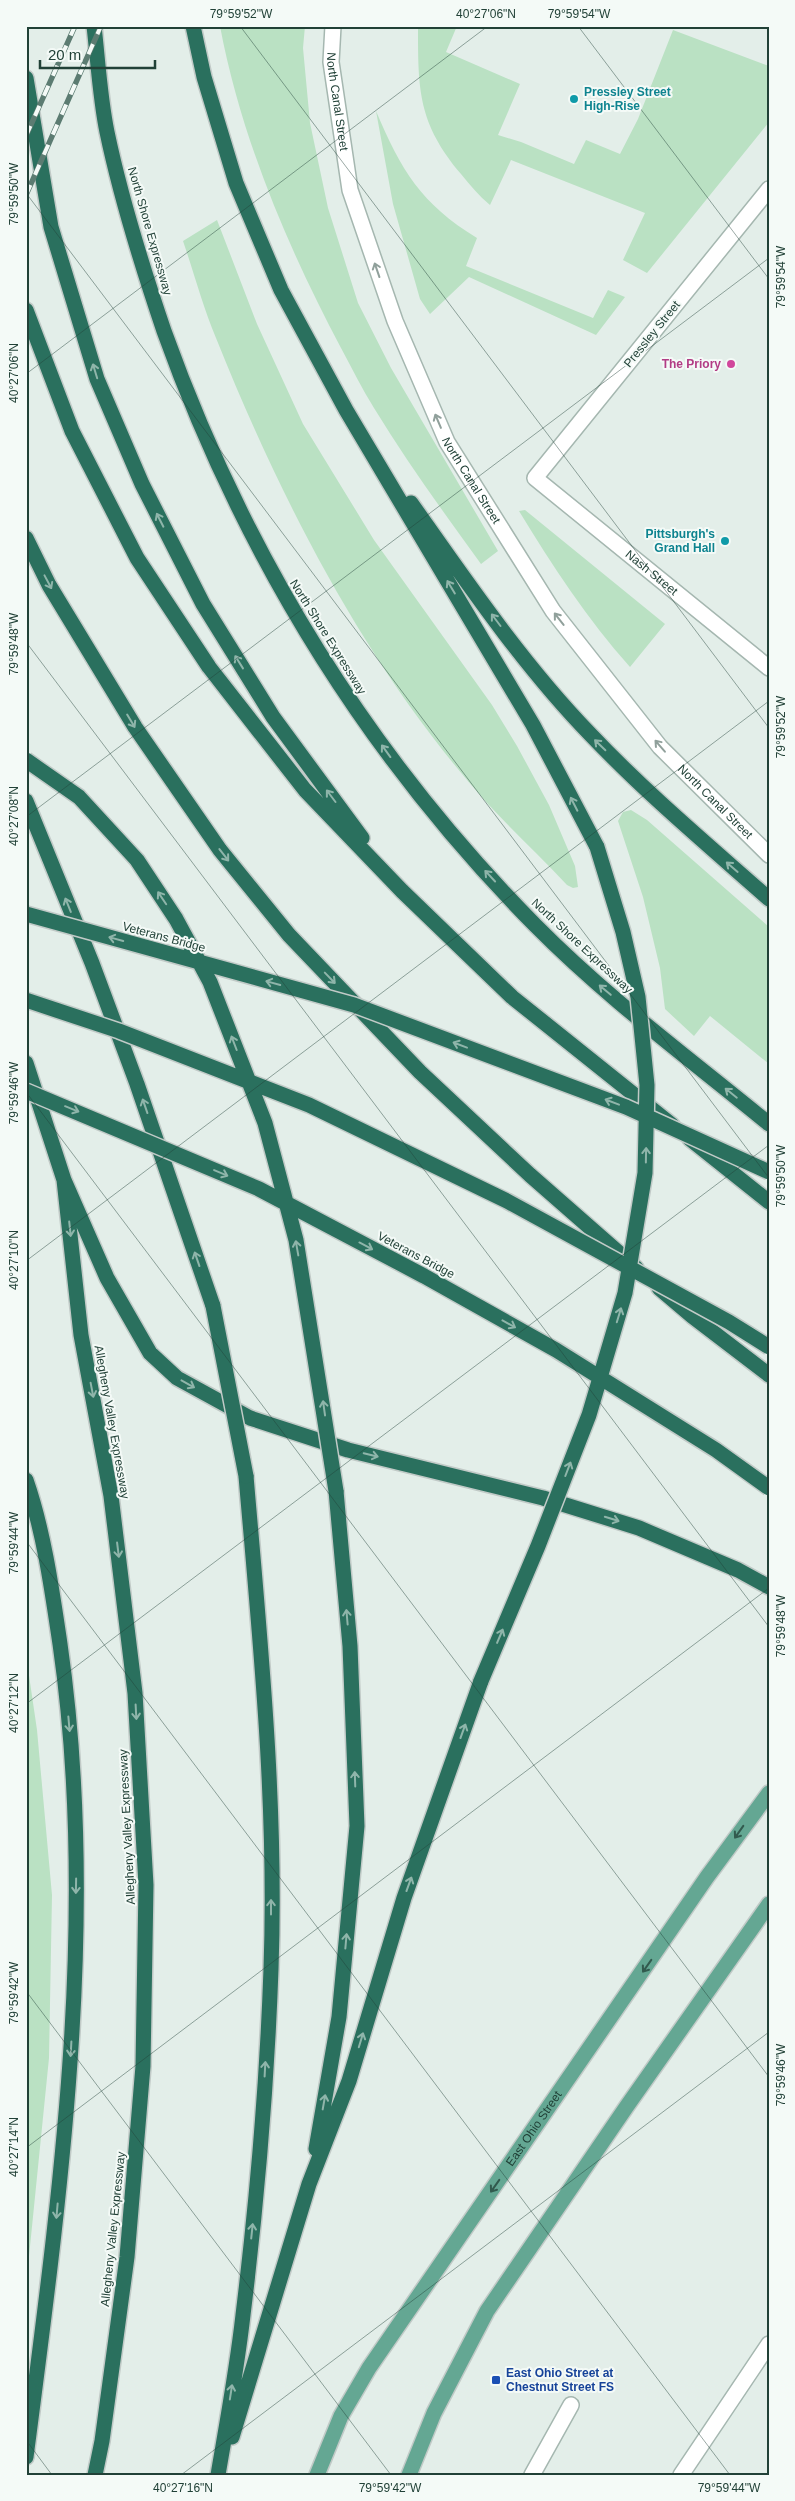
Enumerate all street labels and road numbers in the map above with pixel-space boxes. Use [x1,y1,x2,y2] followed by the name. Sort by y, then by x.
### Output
[324,52,351,152] street label: North Canal Street
[125,165,175,297] street label: North Shore Expressway
[621,297,683,370] street label: Pressley Street
[439,435,504,527] street label: North Canal Street
[623,547,681,598] street label: Nash Street
[287,577,369,697] street label: North Shore Expressway
[675,762,756,842] street label: North Canal Street
[529,896,635,996] street label: North Shore Expressway
[121,919,207,955] street label: Veterans Bridge
[375,1229,457,1281] street label: Veterans Bridge
[92,1344,132,1500] street label: Allegheny Valley Expressway
[116,1749,138,1905] street label: Allegheny Valley Expressway
[503,2088,565,2169] street label: East Ohio Street
[98,2151,128,2307] street label: Allegheny Valley Expressway

